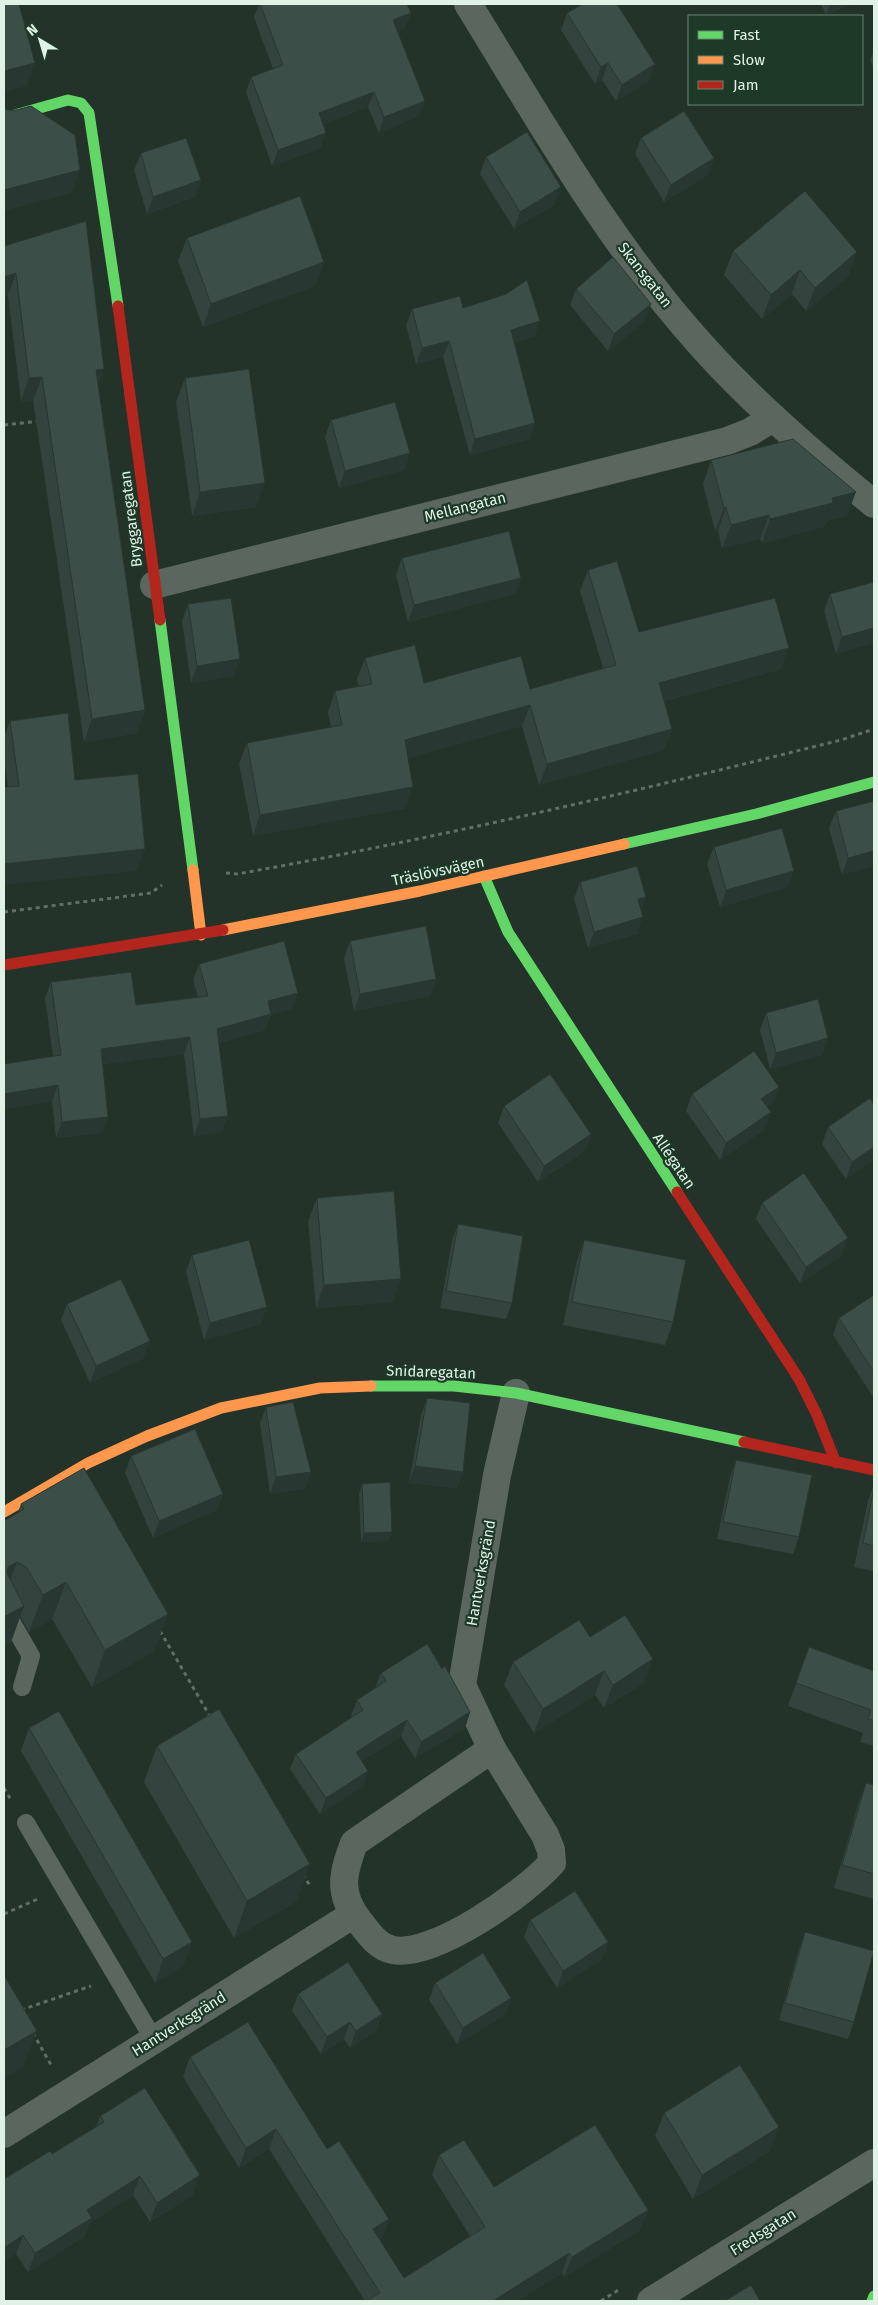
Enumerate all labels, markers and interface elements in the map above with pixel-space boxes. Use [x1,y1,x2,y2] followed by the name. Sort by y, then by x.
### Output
[15,15,65,65] north arrow
[688,15,863,105] legend
[23,21,41,40] text: N
[733,26,760,44] text: Fast
[733,51,765,69] text: Slow
[733,76,759,94] text: Jam
[614,239,676,311] street label: Skansgatan
[116,470,146,568] street label: Bryggaregatan
[422,488,508,526] street label: Mellangatan
[390,852,486,890] street label: Träslövsvägen
[649,1130,699,1192] street label: Allégatan
[386,1361,476,1383] street label: Snidaregatan
[463,1519,499,1627] street label: Hantverksgränd
[129,1988,229,2060] street label: Hantverksgränd
[727,2205,799,2259] street label: Fredsgatan

